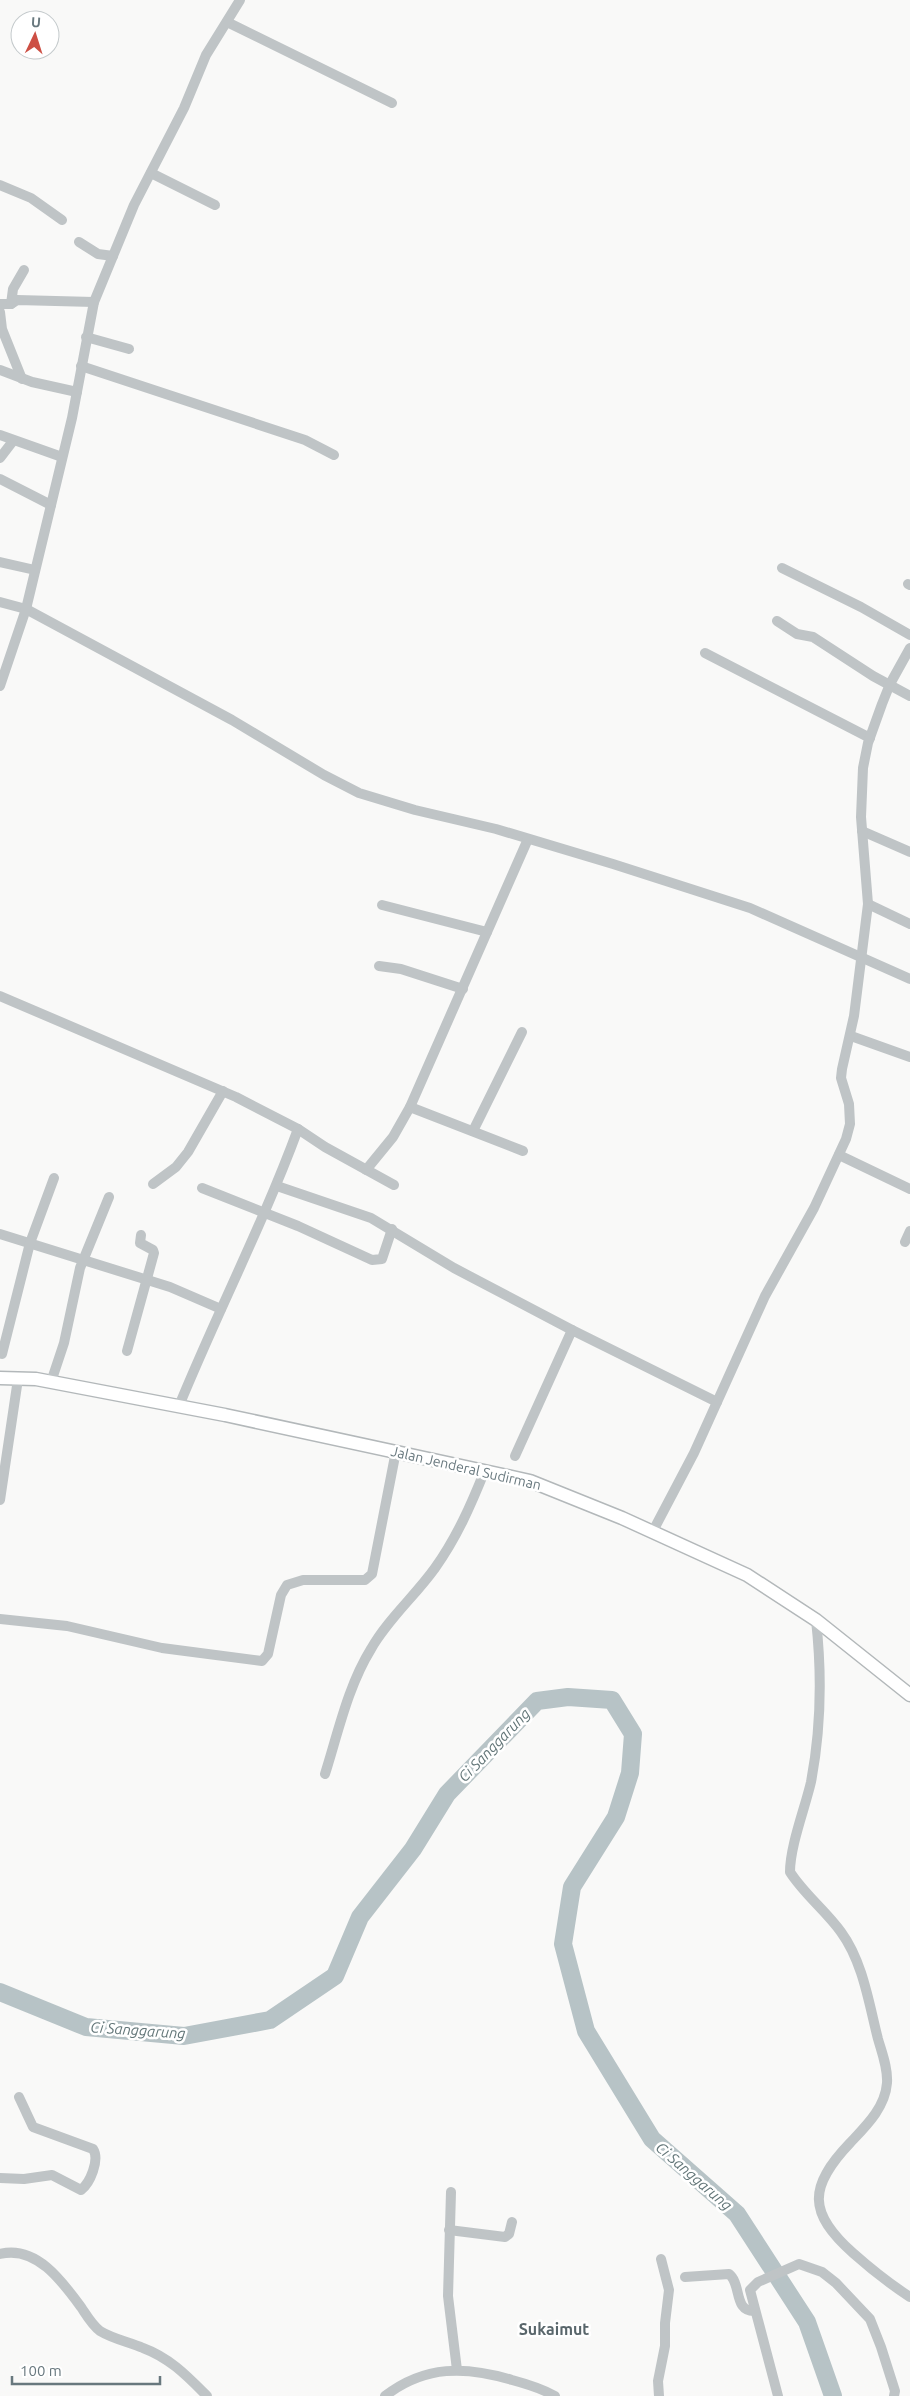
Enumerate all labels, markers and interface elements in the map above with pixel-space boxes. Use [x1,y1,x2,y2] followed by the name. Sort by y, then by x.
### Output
[10,10,60,60] north arrow
[30,14,41,30] text: U
[389,1443,543,1493] street label: Jalan Jenderal Sudirman
[455,1705,533,1785] water label: Ci Sanggarung
[90,2018,186,2042] water label: Ci Sanggarung
[652,2138,736,2214] water label: Ci Sanggarung
[519,2320,589,2338] district label: Sukaimut
[12,2354,160,2386] scale bar
[20,2362,62,2379] text: 100 m

